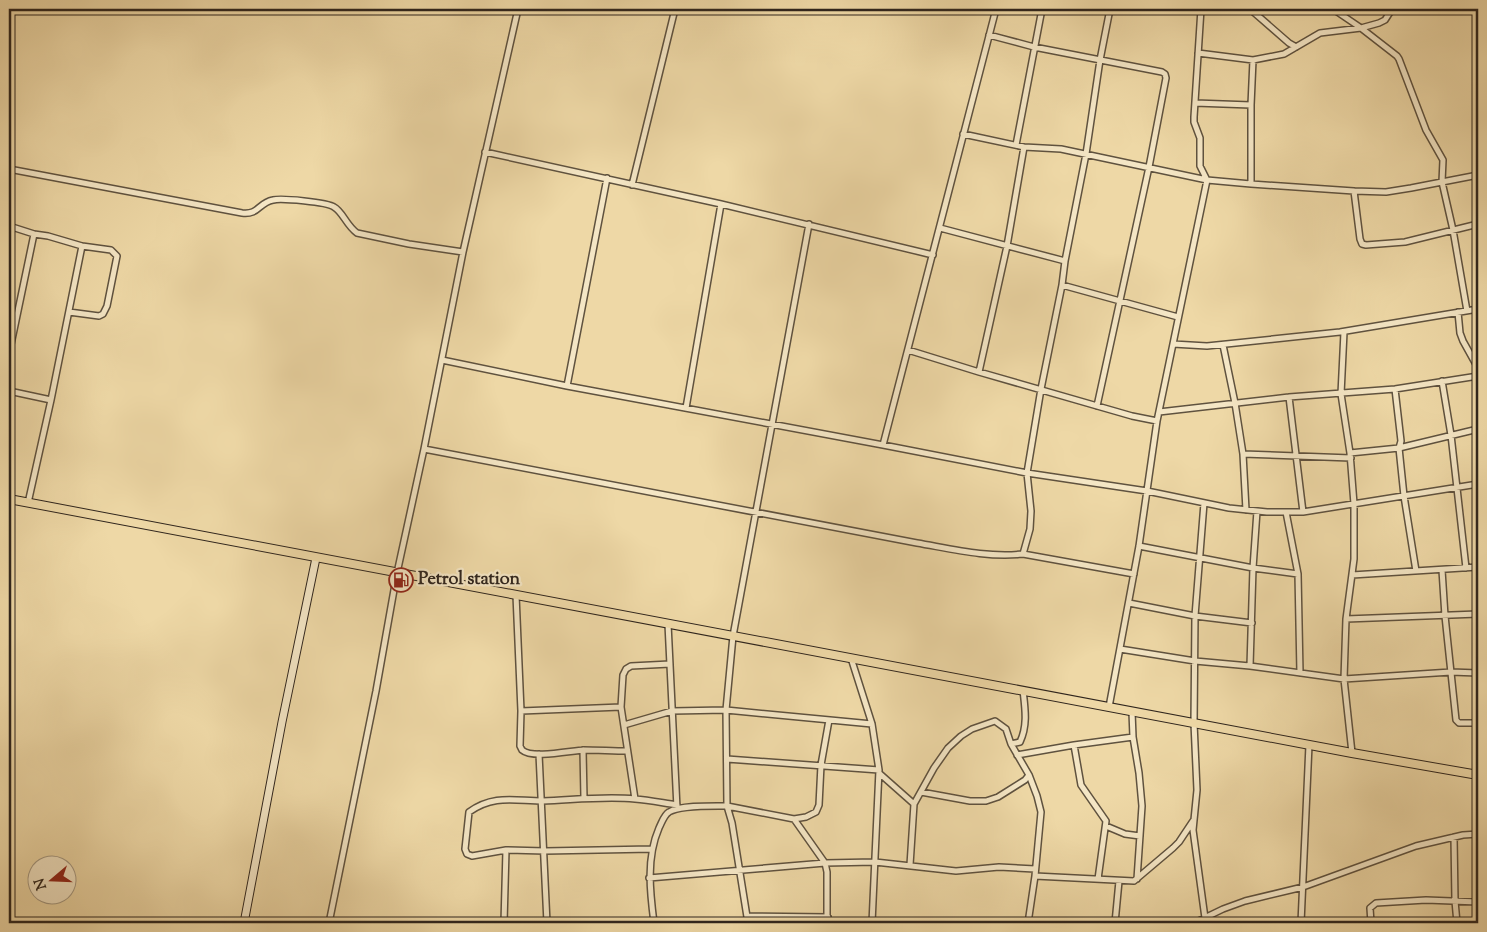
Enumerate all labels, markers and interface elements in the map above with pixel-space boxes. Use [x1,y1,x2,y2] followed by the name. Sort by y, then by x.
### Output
[388,567,414,593] fuel station icon: Petrol station
[418,567,521,593] place label: Petrol station
[28,854,78,904] north arrow
[30,875,53,892] text: N

